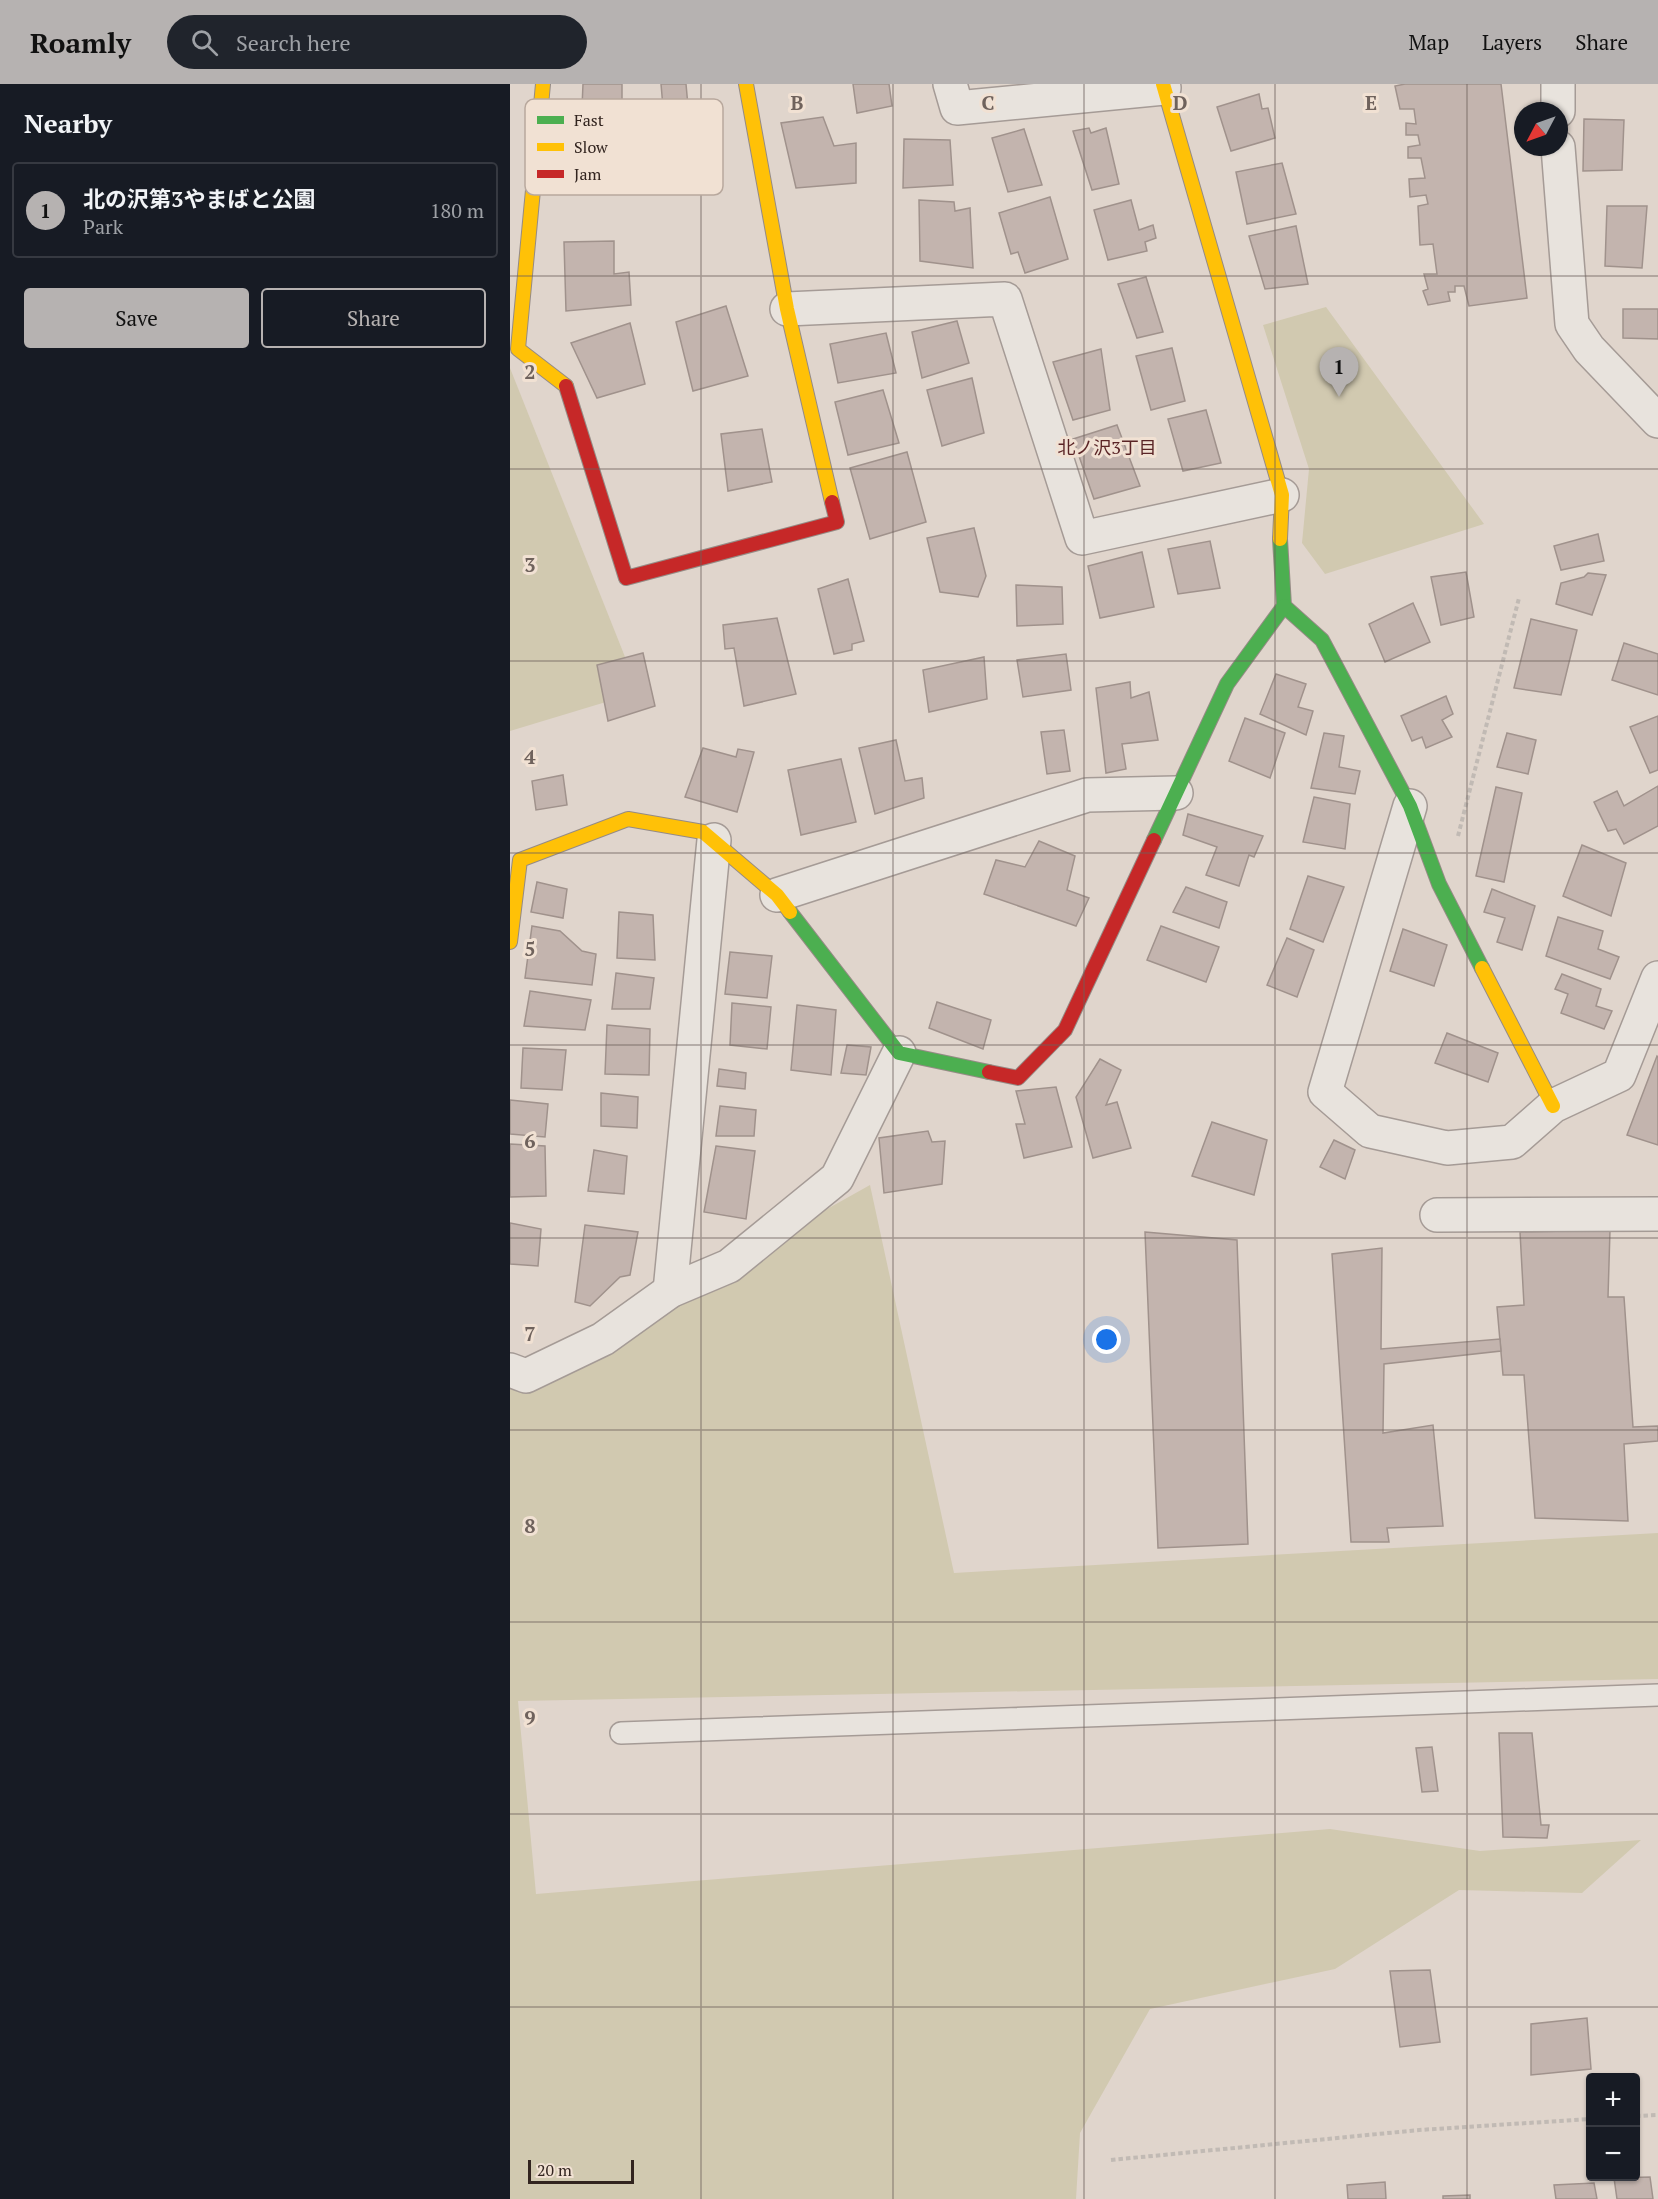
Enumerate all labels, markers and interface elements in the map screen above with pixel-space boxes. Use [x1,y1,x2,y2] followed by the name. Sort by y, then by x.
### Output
[167,15,587,69] search box
[30,24,131,61] text: Roamly
[188,26,221,59] icon: search
[236,28,350,57] text: Search here
[1408,28,1449,56] text: Map
[1482,28,1542,56] text: Layers
[1575,28,1628,56] text: Share
[791,89,804,116] text: B
[981,89,995,116] text: C
[1173,89,1187,116] text: D
[1365,89,1377,116] text: E
[525,99,723,195] legend
[1514,102,1568,156] north arrow
[24,106,112,140] text: Nearby
[574,109,604,131] text: Fast
[574,136,608,158] text: Slow
[574,163,602,185] text: Jam
[83,184,315,213] text: 北の沢第3やまばと公園
[40,197,51,224] text: 1
[430,197,484,224] text: 180 m
[83,213,123,240] text: Park
[24,288,249,348] button: Save
[261,288,486,348] button: Share
[1320,348,1358,397] pin: 1
[524,358,536,385] text: 2
[1057,435,1157,459] district label: 北ノ沢3丁目
[524,551,536,578] text: 3
[524,743,536,770] text: 4
[524,935,536,962] text: 5
[524,1127,536,1154] text: 6
[524,1320,536,1347] text: 7
[1092,1325,1121,1354] your location
[524,1512,536,1539] text: 8
[524,1704,536,1731] text: 9
[1586,2073,1640,2181] map controls
[1586,2073,1640,2127] button: +
[1586,2127,1640,2181] button: −
[528,2157,634,2184] scale bar
[537,2159,572,2181] text: 20 m

